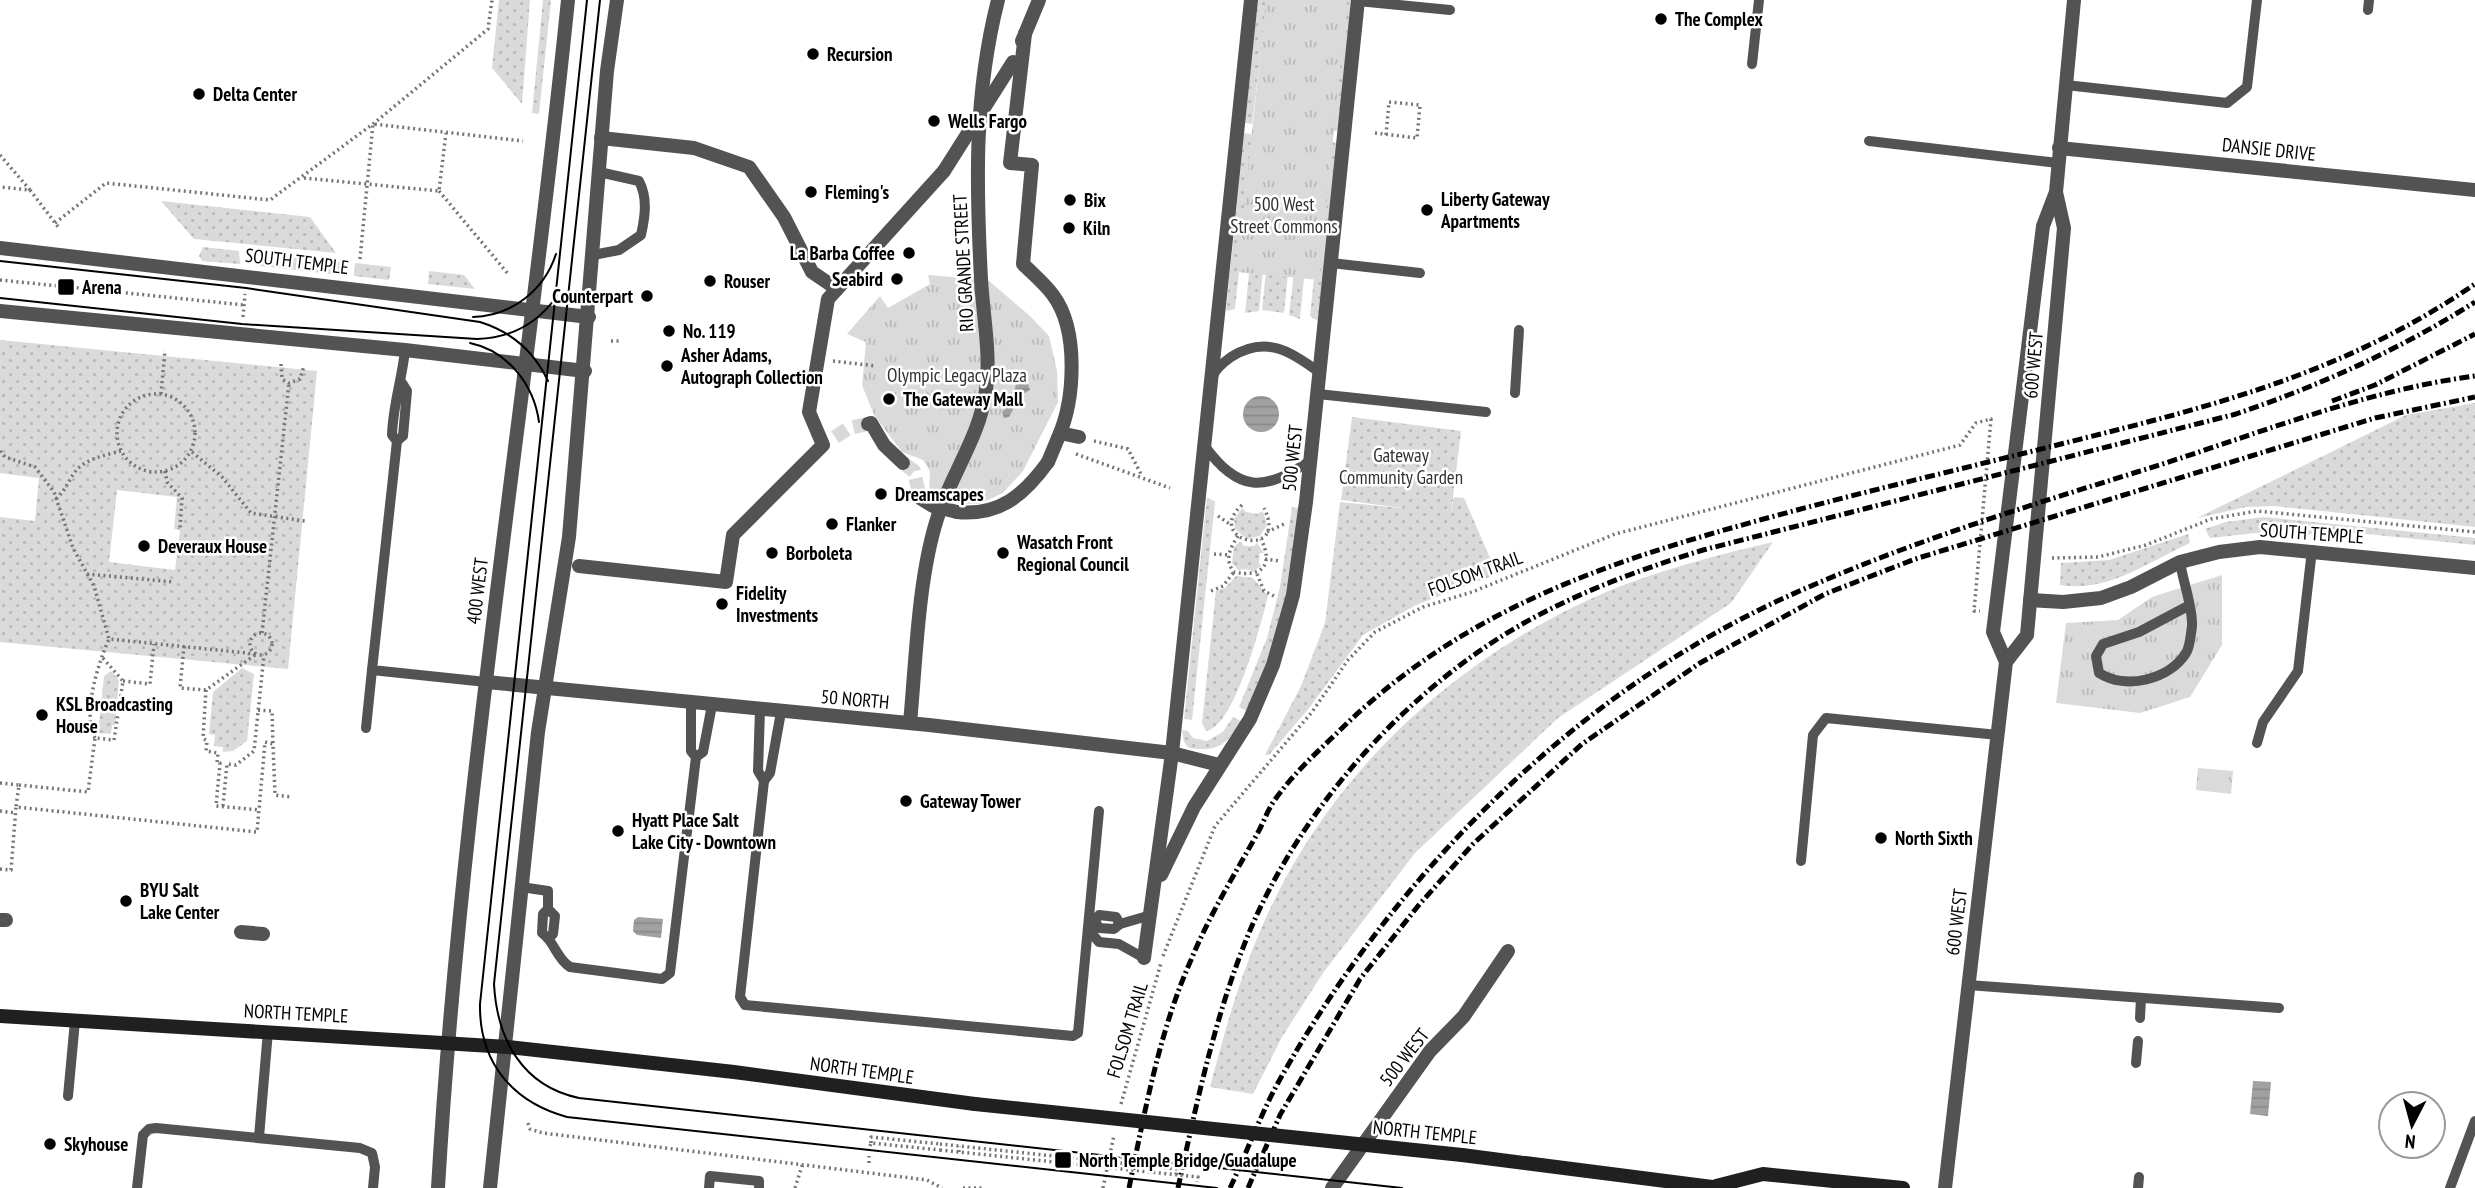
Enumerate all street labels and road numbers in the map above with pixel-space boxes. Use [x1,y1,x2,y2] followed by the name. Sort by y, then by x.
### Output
[2221,132,2317,166] street label: DANSIE DRIVE
[947,193,979,333] street label: RIO GRANDE STREET
[244,243,350,279] street label: SOUTH TEMPLE
[2018,330,2048,399] street label: 600 WEST
[1277,423,1307,493] street label: 500 WEST
[2259,517,2365,549] street label: SOUTH TEMPLE
[1424,545,1526,601] street label: FOLSOM TRAIL
[461,556,493,626] street label: 400 WEST
[820,684,890,714] street label: 50 NORTH
[1940,887,1972,957] street label: 600 WEST
[1101,979,1153,1081] street label: FOLSOM TRAIL
[243,998,349,1028] street label: NORTH TEMPLE
[1374,1023,1434,1091] street label: 500 WEST
[809,1051,915,1089] street label: NORTH TEMPLE
[1372,1115,1478,1149] street label: NORTH TEMPLE

